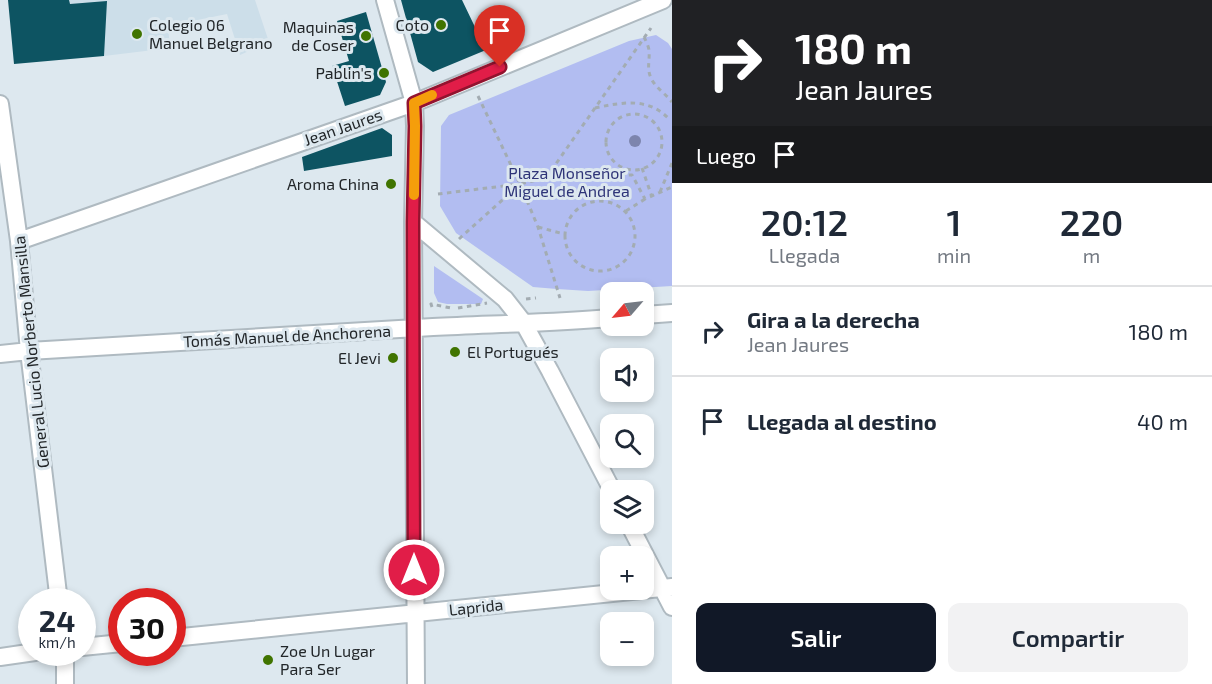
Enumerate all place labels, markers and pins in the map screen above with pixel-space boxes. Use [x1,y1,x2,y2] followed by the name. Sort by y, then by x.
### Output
[474,5,525,67] pin
[149,15,273,52] place label: Colegio 06 Manuel Belgrano
[396,15,429,34] place label: Coto
[283,17,355,54] place label: Maquinas de Coser
[434,18,448,32] marker: Coto
[130,27,144,41] marker: Colegio 06 Manuel Belgrano
[359,29,373,43] marker: Maquinas de Coser
[315,63,372,82] place label: Pablin's
[377,66,391,80] marker: Pablin's
[287,174,379,193] place label: Aroma China
[384,177,398,191] marker: Aroma China
[467,342,559,361] place label: El Portugués
[448,345,462,359] marker: El Portugués
[338,348,381,367] place label: El Jevi
[386,351,400,365] marker: El Jevi
[280,641,376,678] place label: Zoe Un Lugar Para Ser
[261,653,275,667] marker: Zoe Un Lugar Para Ser

